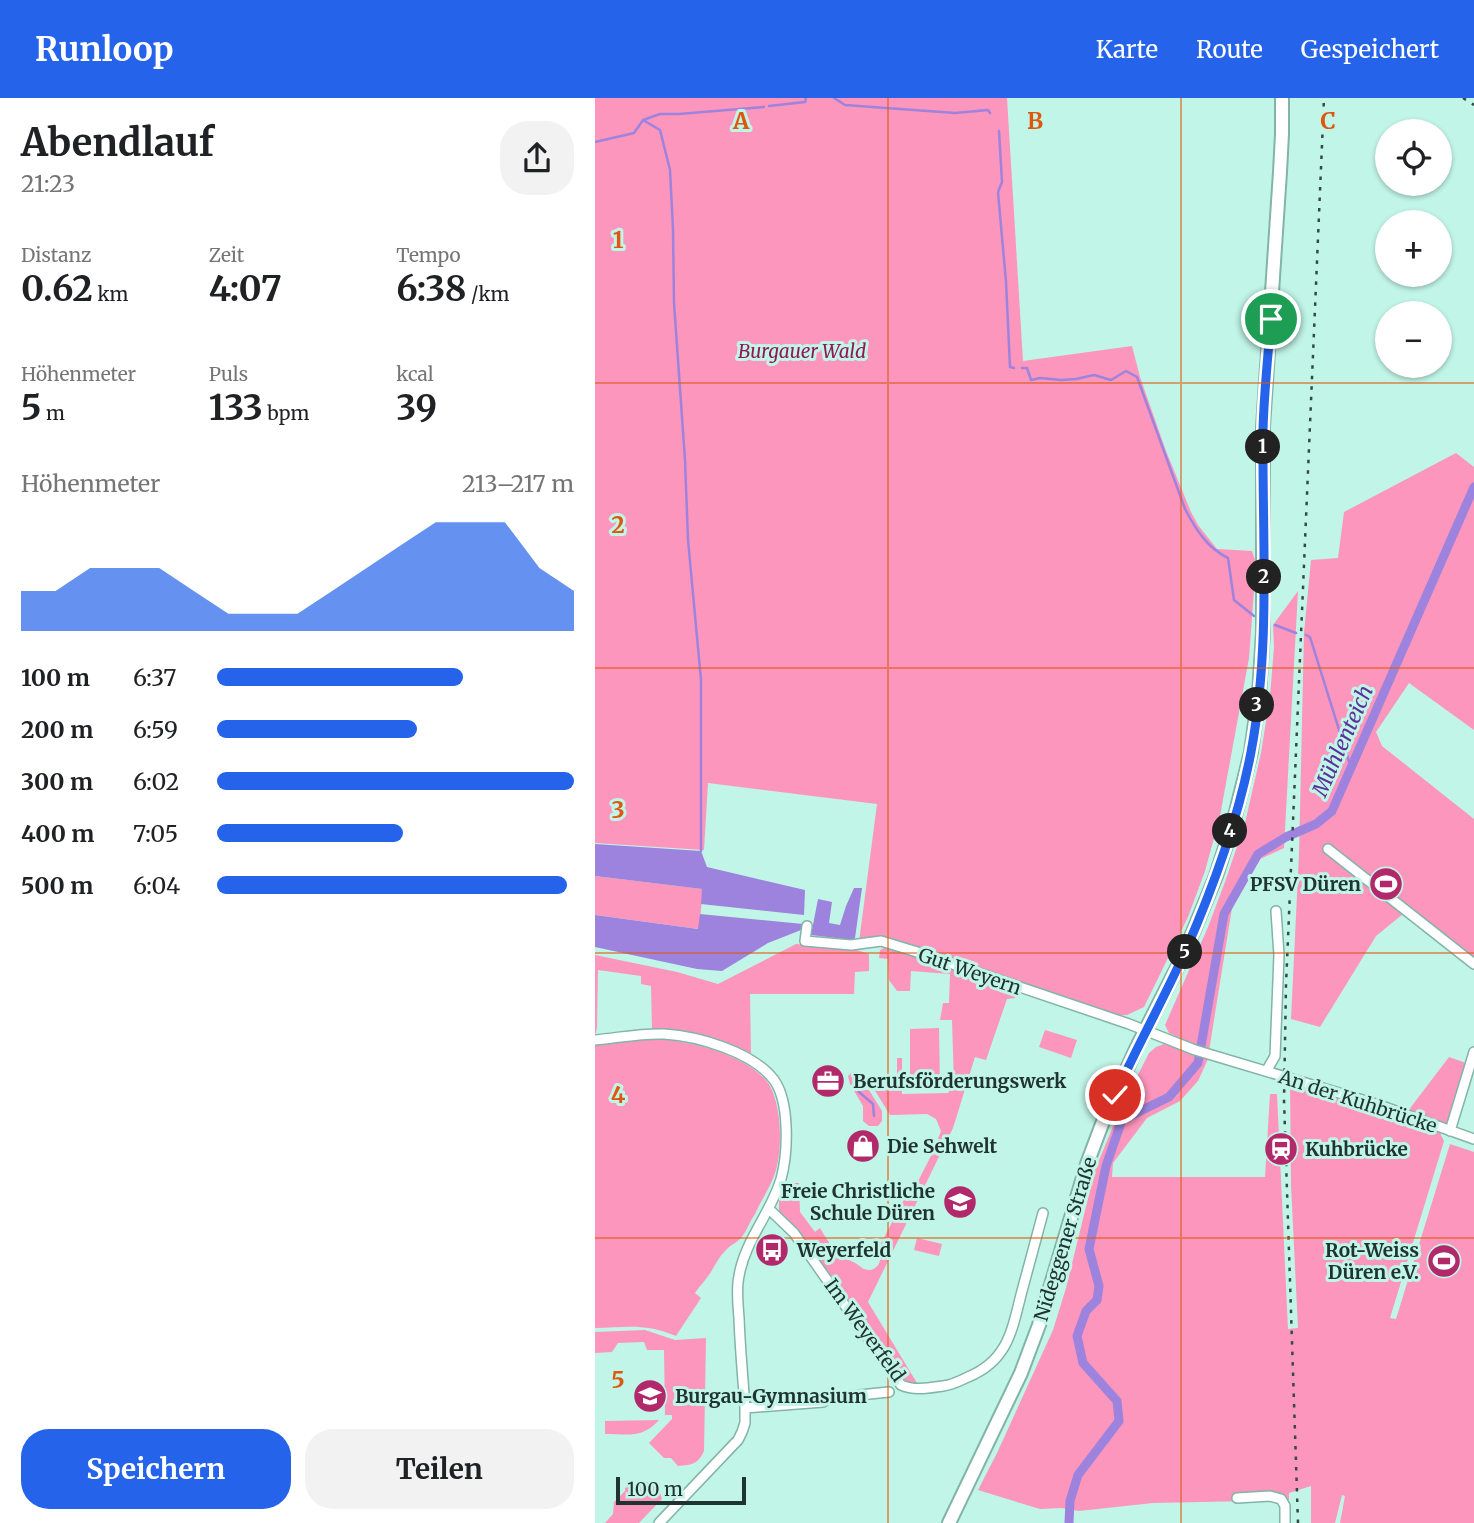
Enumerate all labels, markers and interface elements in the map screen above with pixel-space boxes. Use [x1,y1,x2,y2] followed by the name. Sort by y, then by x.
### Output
[35,29,174,70] text: Runloop
[1096,34,1158,65] text: Karte
[1196,34,1263,65] text: Route
[1301,34,1439,65] text: Gespeichert
[732,106,750,135] text: A
[1027,106,1043,135] text: B
[1320,106,1336,135] text: C
[21,119,214,166] text: Abendlauf
[1375,119,1452,378] map controls
[1375,119,1452,196] button: locate
[500,121,574,195] button: share
[21,169,75,198] text: 21:23
[1375,210,1452,287] button: +
[613,225,624,254] text: 1
[21,243,91,267] text: Distanz
[209,243,244,267] text: Zeit
[396,243,461,267] text: Tempo
[21,267,93,311] text: 0.62
[209,267,282,311] text: 4:07
[396,267,467,311] text: 6:38
[93,282,128,306] text: km
[467,282,509,306] text: /km
[1241,289,1301,349] pin
[1252,300,1290,338] icon: arrive
[1375,301,1452,378] button: −
[738,339,866,363] park label: Burgauer Wald
[21,362,136,386] text: Höhenmeter
[209,362,248,386] text: Puls
[396,362,434,386] text: kcal
[21,386,41,430] text: 5
[209,386,263,430] text: 133
[396,386,437,430] text: 39
[41,401,65,425] text: m
[263,401,309,425] text: bpm
[1245,430,1281,464] pin: 1
[1258,434,1267,458] text: 1
[21,469,160,498] text: Höhenmeter
[462,469,574,498] text: 213–217 m
[611,510,625,539] text: 2
[1247,560,1281,594] pin: 2
[1258,564,1269,588] text: 2
[21,663,90,692] text: 100 m
[133,663,176,692] text: 6:37
[1306,681,1379,802] water label: Mühlenteich
[1239,688,1275,722] pin: 3
[1251,692,1262,716] text: 3
[21,715,93,744] text: 200 m
[133,715,178,744] text: 6:59
[21,767,93,796] text: 300 m
[133,767,179,796] text: 6:02
[611,795,625,824] text: 3
[1213,814,1247,848] pin: 4
[1223,818,1236,842] text: 4
[21,819,95,848] text: 400 m
[133,819,178,848] text: 7:05
[1367,865,1405,903] sports icon: PFSV Düren
[21,871,93,900] text: 500 m
[133,871,180,900] text: 6:04
[1250,872,1361,896] place label: PFSV Düren
[1167,934,1203,970] pin: 5
[1179,939,1190,963] text: 5
[915,942,1025,1000] street label: Gut Weyern
[809,1062,847,1100] office icon: Berufsförderungswerk
[1275,1064,1440,1138] street label: An der Kuhbrücke
[1085,1065,1145,1125] pin
[853,1069,1067,1093] place label: Berufsförderungswerk
[1096,1076,1134,1114] icon: check
[611,1080,626,1109] text: 4
[844,1127,882,1165] shop icon: Die Sehwelt
[1262,1130,1300,1168] station icon: Kuhbrücke
[887,1134,997,1158] place label: Die Sehwelt
[1305,1137,1408,1161] place label: Kuhbrücke
[1029,1154,1101,1324] street label: Nideggener Straße
[781,1179,935,1225] place label: Freie Christliche Schule Düren
[941,1183,979,1221] school or university icon: Freie Christliche Schule Düren
[753,1231,791,1269] bus stop icon: Weyerfeld
[796,1238,892,1262] place label: Weyerfeld
[1325,1238,1419,1284] place label: Rot-Weiss Düren e.V.
[1425,1242,1463,1280] sports icon: Rot-Weiss Düren e.V.
[820,1274,910,1386] street label: Im Weyerfeld
[611,1365,625,1394] text: 5
[631,1377,669,1415] school or university icon: Burgau-Gymnasium
[675,1384,867,1408] place label: Burgau-Gymnasium
[21,1429,291,1509] button: Speichern
[305,1429,574,1509] button: Teilen
[616,1474,745,1506] scale bar
[627,1477,683,1501] text: 100 m

